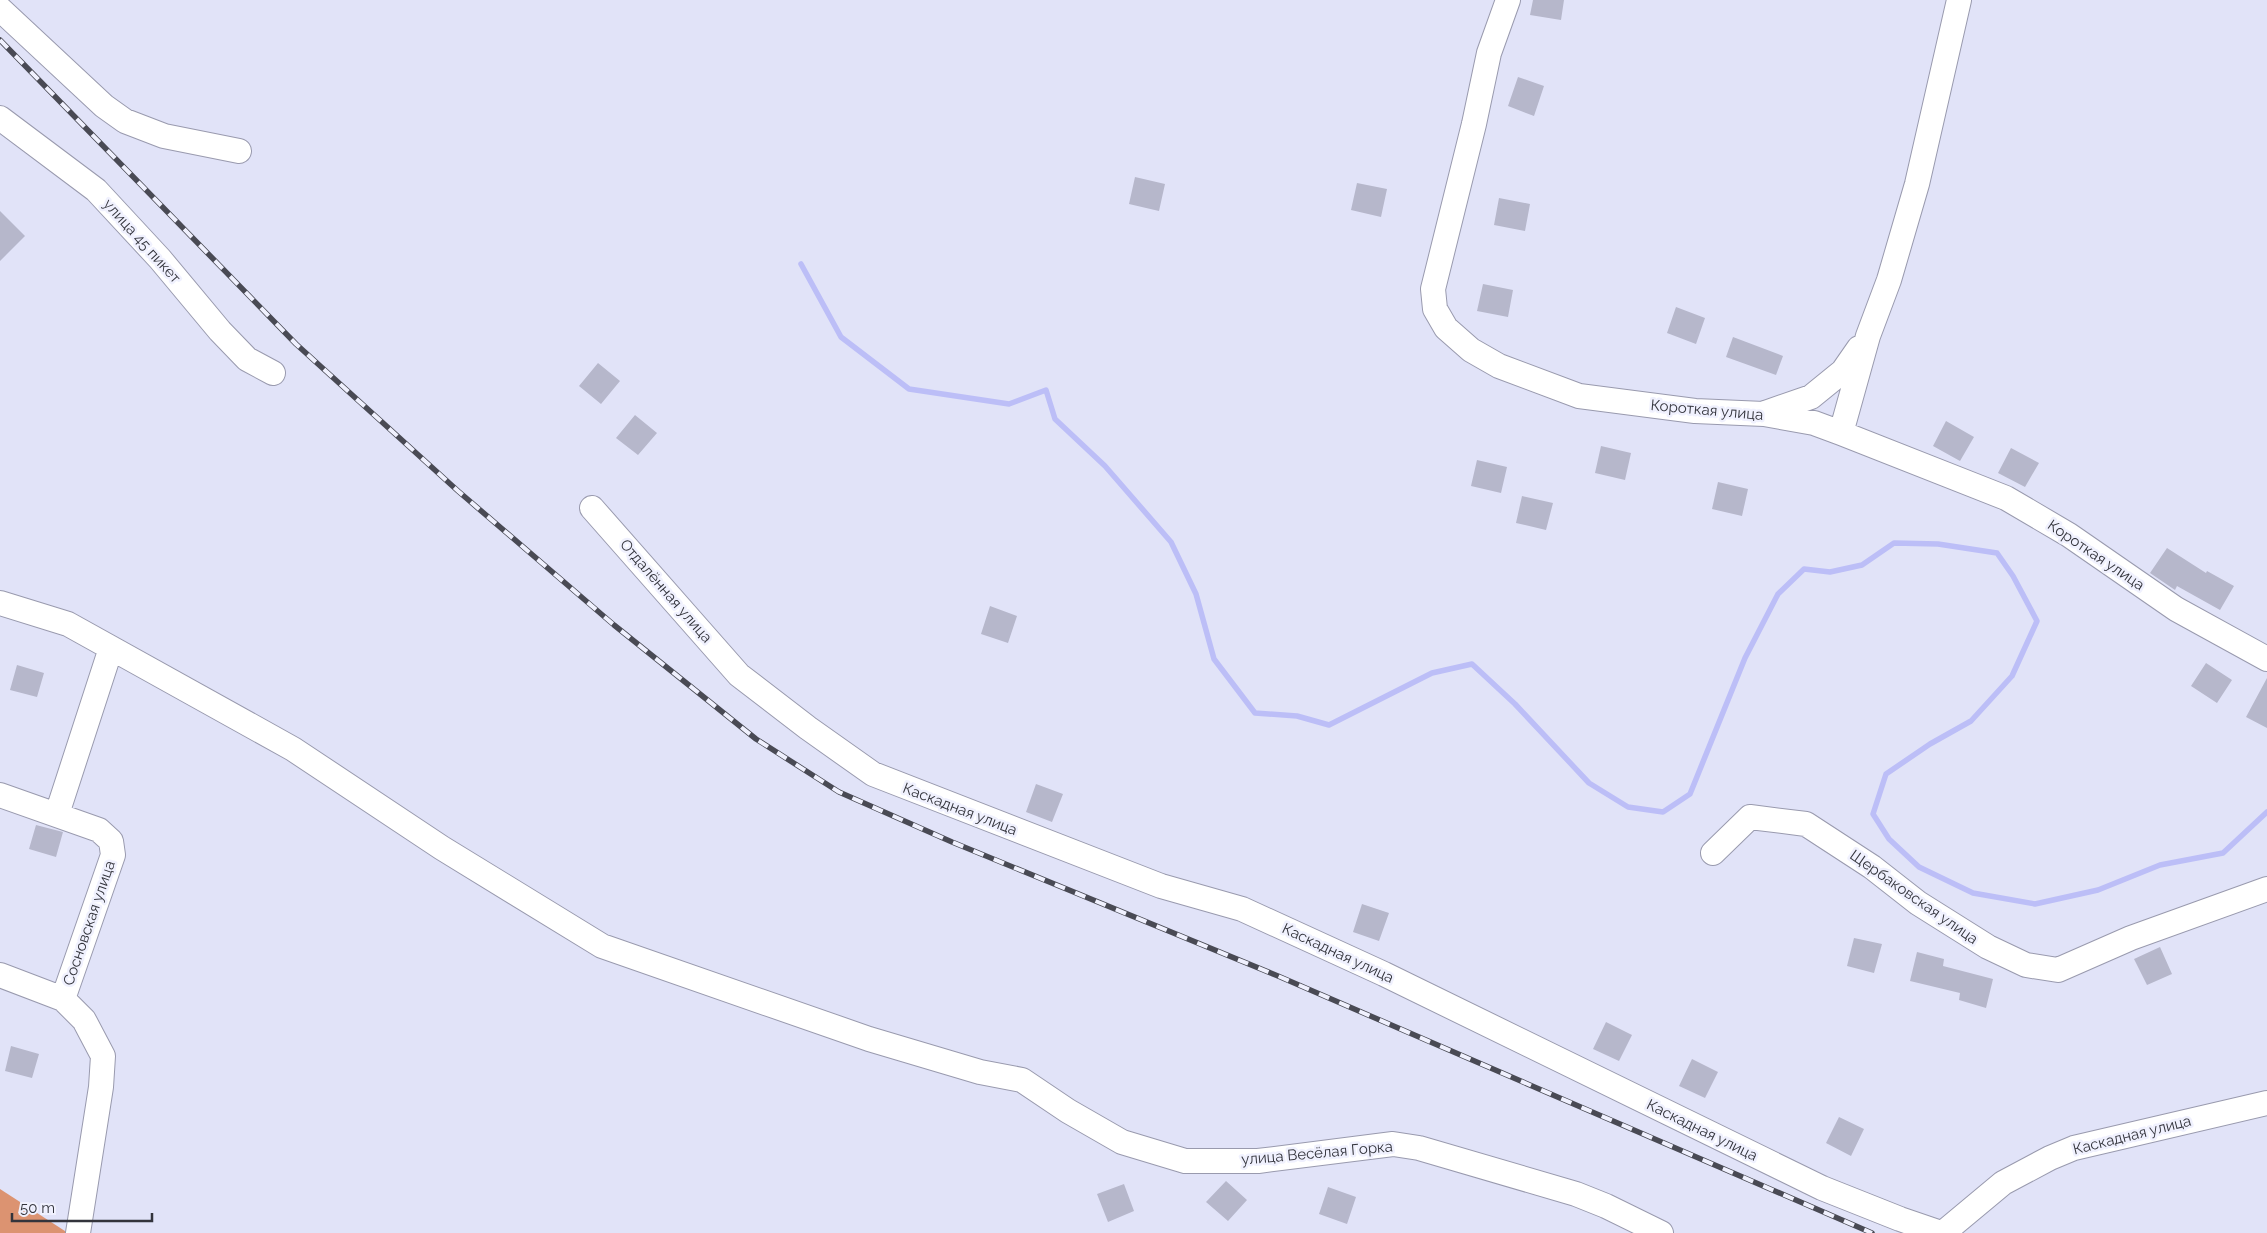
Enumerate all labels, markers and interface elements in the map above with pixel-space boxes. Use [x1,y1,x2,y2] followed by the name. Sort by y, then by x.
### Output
[99,195,185,287] street label: улица 45 пикет
[1650,396,1764,424] street label: Короткая улица
[2044,516,2148,594] street label: Короткая улица
[616,536,716,646] street label: Отдалённая улица
[900,779,1020,839] street label: Каскадная улица
[1846,846,1982,948] street label: Щербаковская улица
[59,858,119,988] street label: Сосновская улица
[1279,919,1397,987] street label: Каскадная улица
[1644,1095,1760,1165] street label: Каскадная улица
[2071,1112,2193,1158] street label: Каскадная улица
[1240,1137,1394,1169] street label: улица Весёлая Горка
[12,1190,152,1222] scale bar
[20,1199,55,1217] text: 50 m

